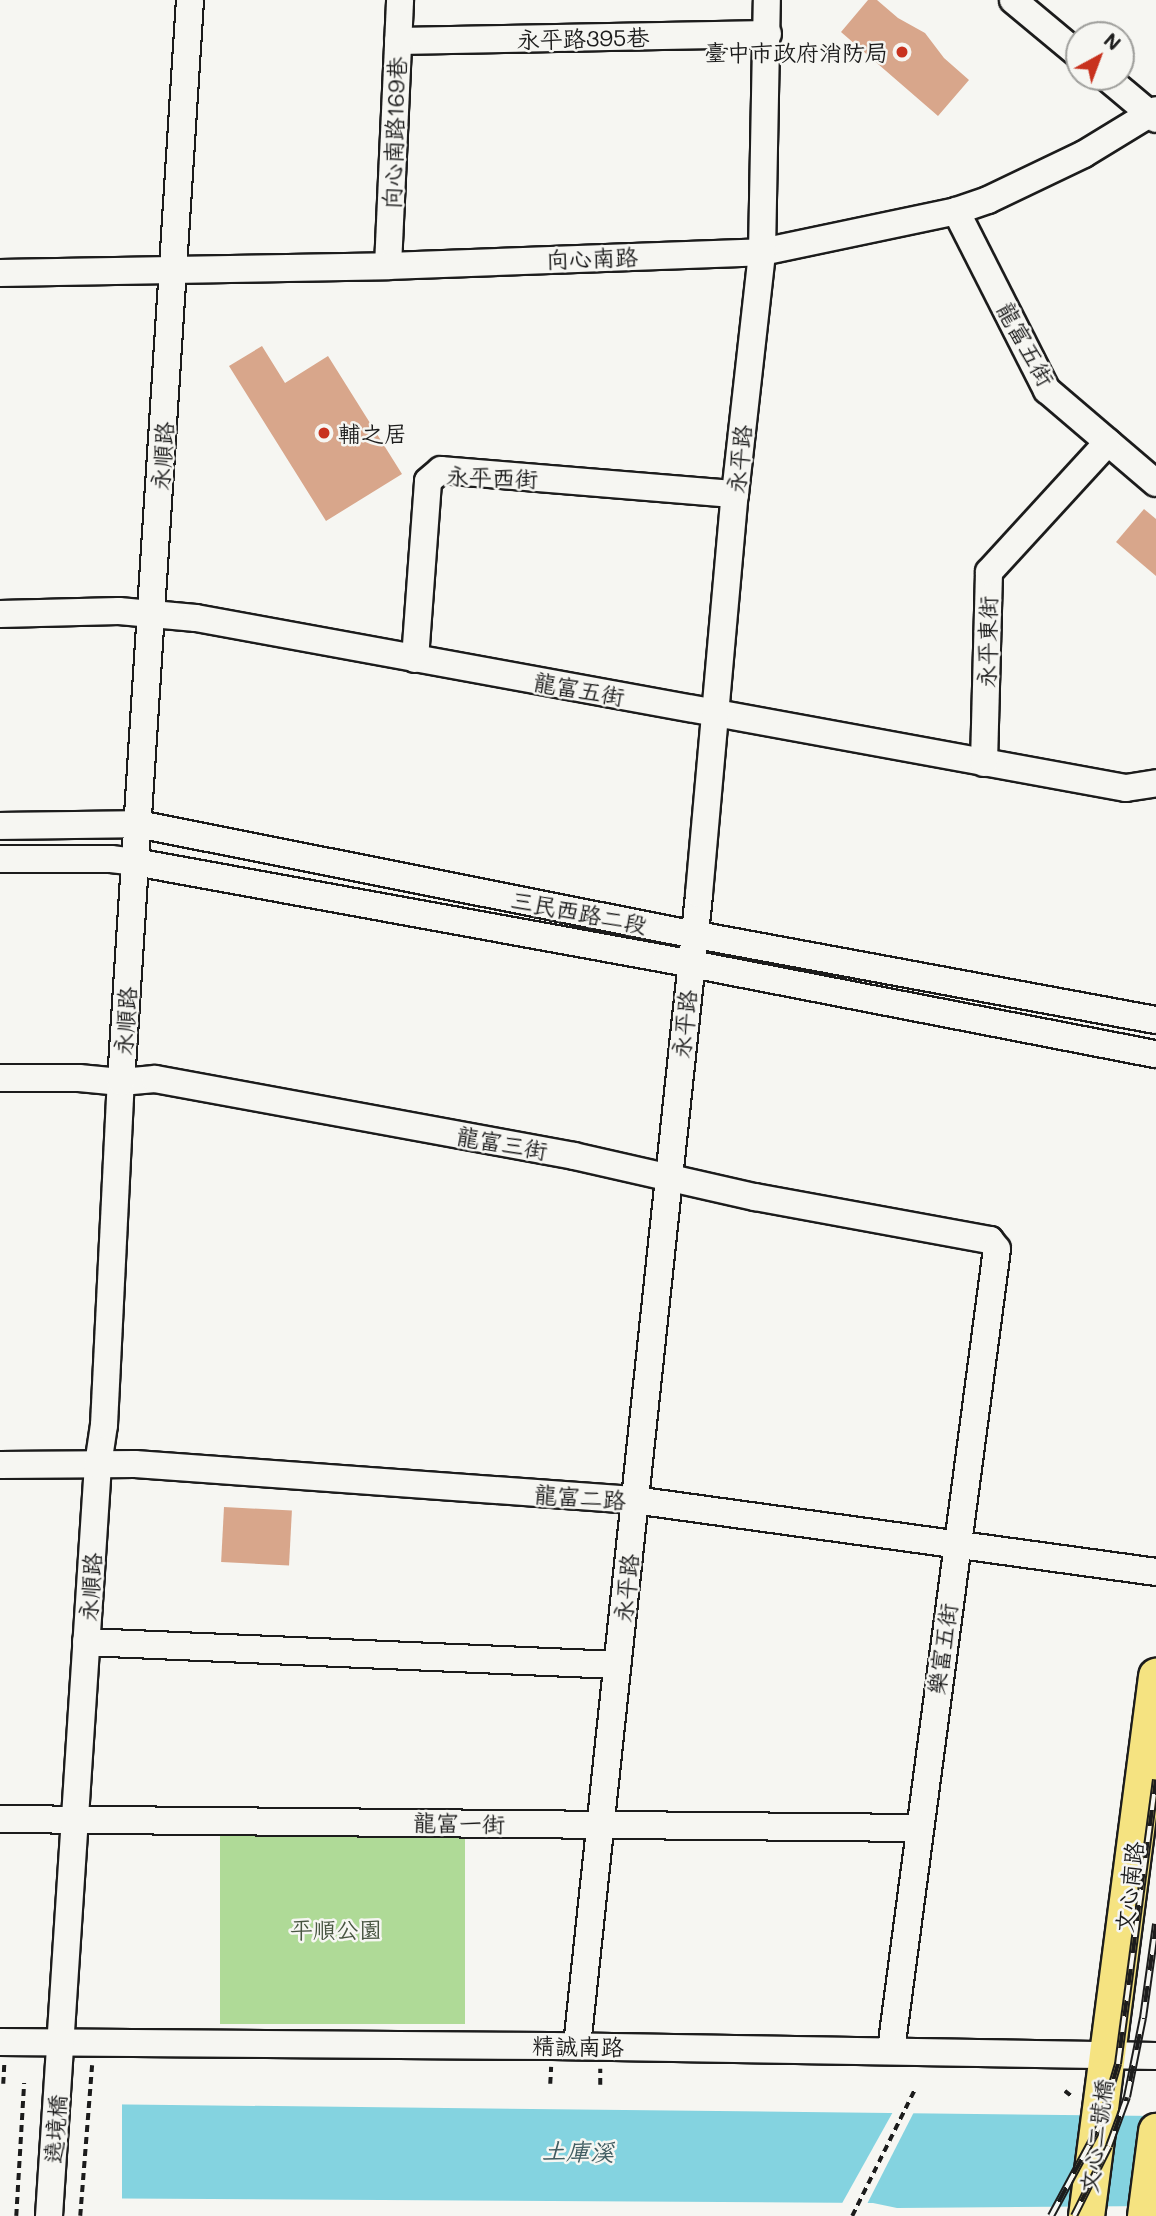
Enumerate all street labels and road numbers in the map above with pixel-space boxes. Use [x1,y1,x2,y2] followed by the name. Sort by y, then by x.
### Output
[517,23,649,53] street label: 永平路395巷
[378,56,410,210] street label: 向心南路169巷
[546,243,638,273] street label: 向心南路
[992,297,1060,391] street label: 龍富五街
[146,421,178,491] street label: 永順路
[722,423,756,495] street label: 永平路
[446,462,538,492] street label: 永平西街
[972,596,1002,688] street label: 永平東街
[531,667,627,711] street label: 龍富五街
[509,885,649,939] street label: 三民西路二段
[109,986,141,1056] street label: 永順路
[667,988,701,1060] street label: 永平路
[454,1121,550,1165] street label: 龍富三街
[533,1480,627,1514] street label: 龍富二路
[74,1552,106,1622] street label: 永順路
[609,1552,643,1624] street label: 永平路
[922,1602,962,1696] street label: 樂富五街
[413,1808,505,1838] street label: 龍富一街
[1110,1840,1148,1934] street label: 文心南路
[532,2031,624,2061] street label: 精誠南路
[1074,2077,1118,2195] street label: 文心二號橋
[39,2094,71,2164] street label: 遶境橋

